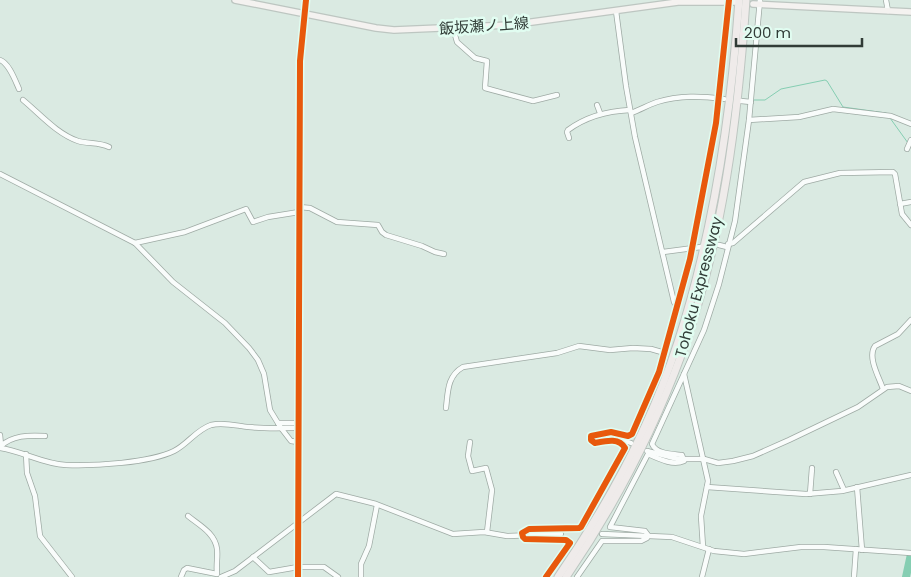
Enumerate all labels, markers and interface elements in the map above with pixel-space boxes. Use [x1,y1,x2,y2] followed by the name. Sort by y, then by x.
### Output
[438,12,530,39] street label: 飯坂瀬ノ上線
[736,15,862,47] scale bar
[744,22,791,43] text: 200 m
[670,214,728,359] street label: Tohoku Expressway

